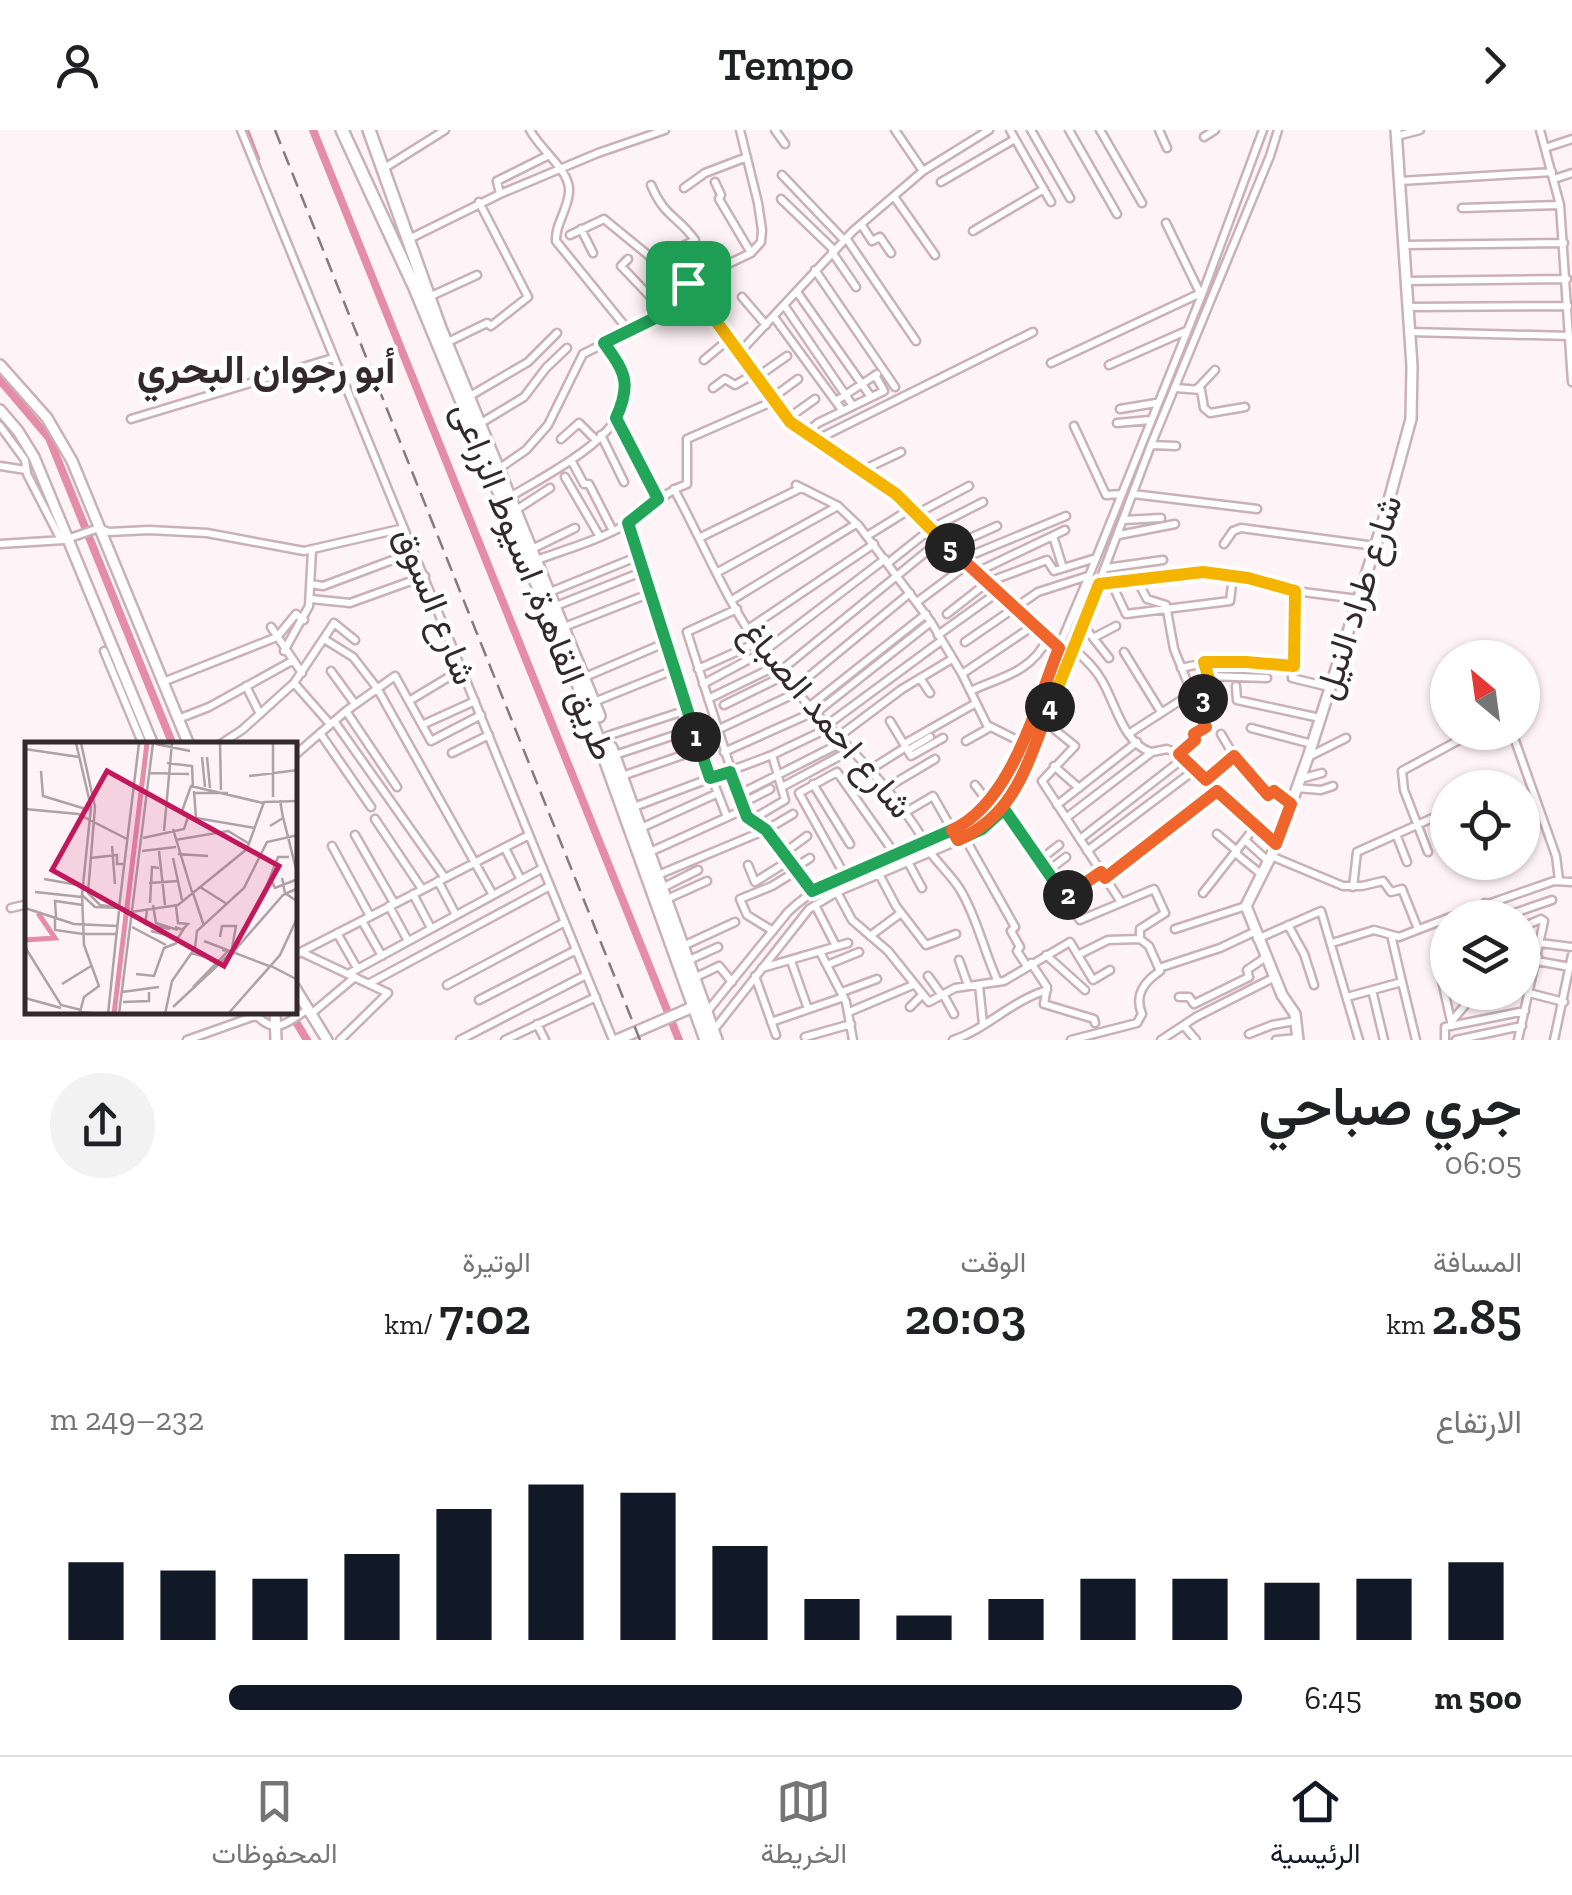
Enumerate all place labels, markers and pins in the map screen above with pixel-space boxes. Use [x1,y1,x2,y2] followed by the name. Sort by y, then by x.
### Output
[646,241,731,326] pin
[925,523,975,573] pin: 5
[1178,674,1228,724] pin: 3
[1025,682,1075,732] pin: 4
[671,712,721,762] pin: 1
[1043,870,1093,920] pin: 2

